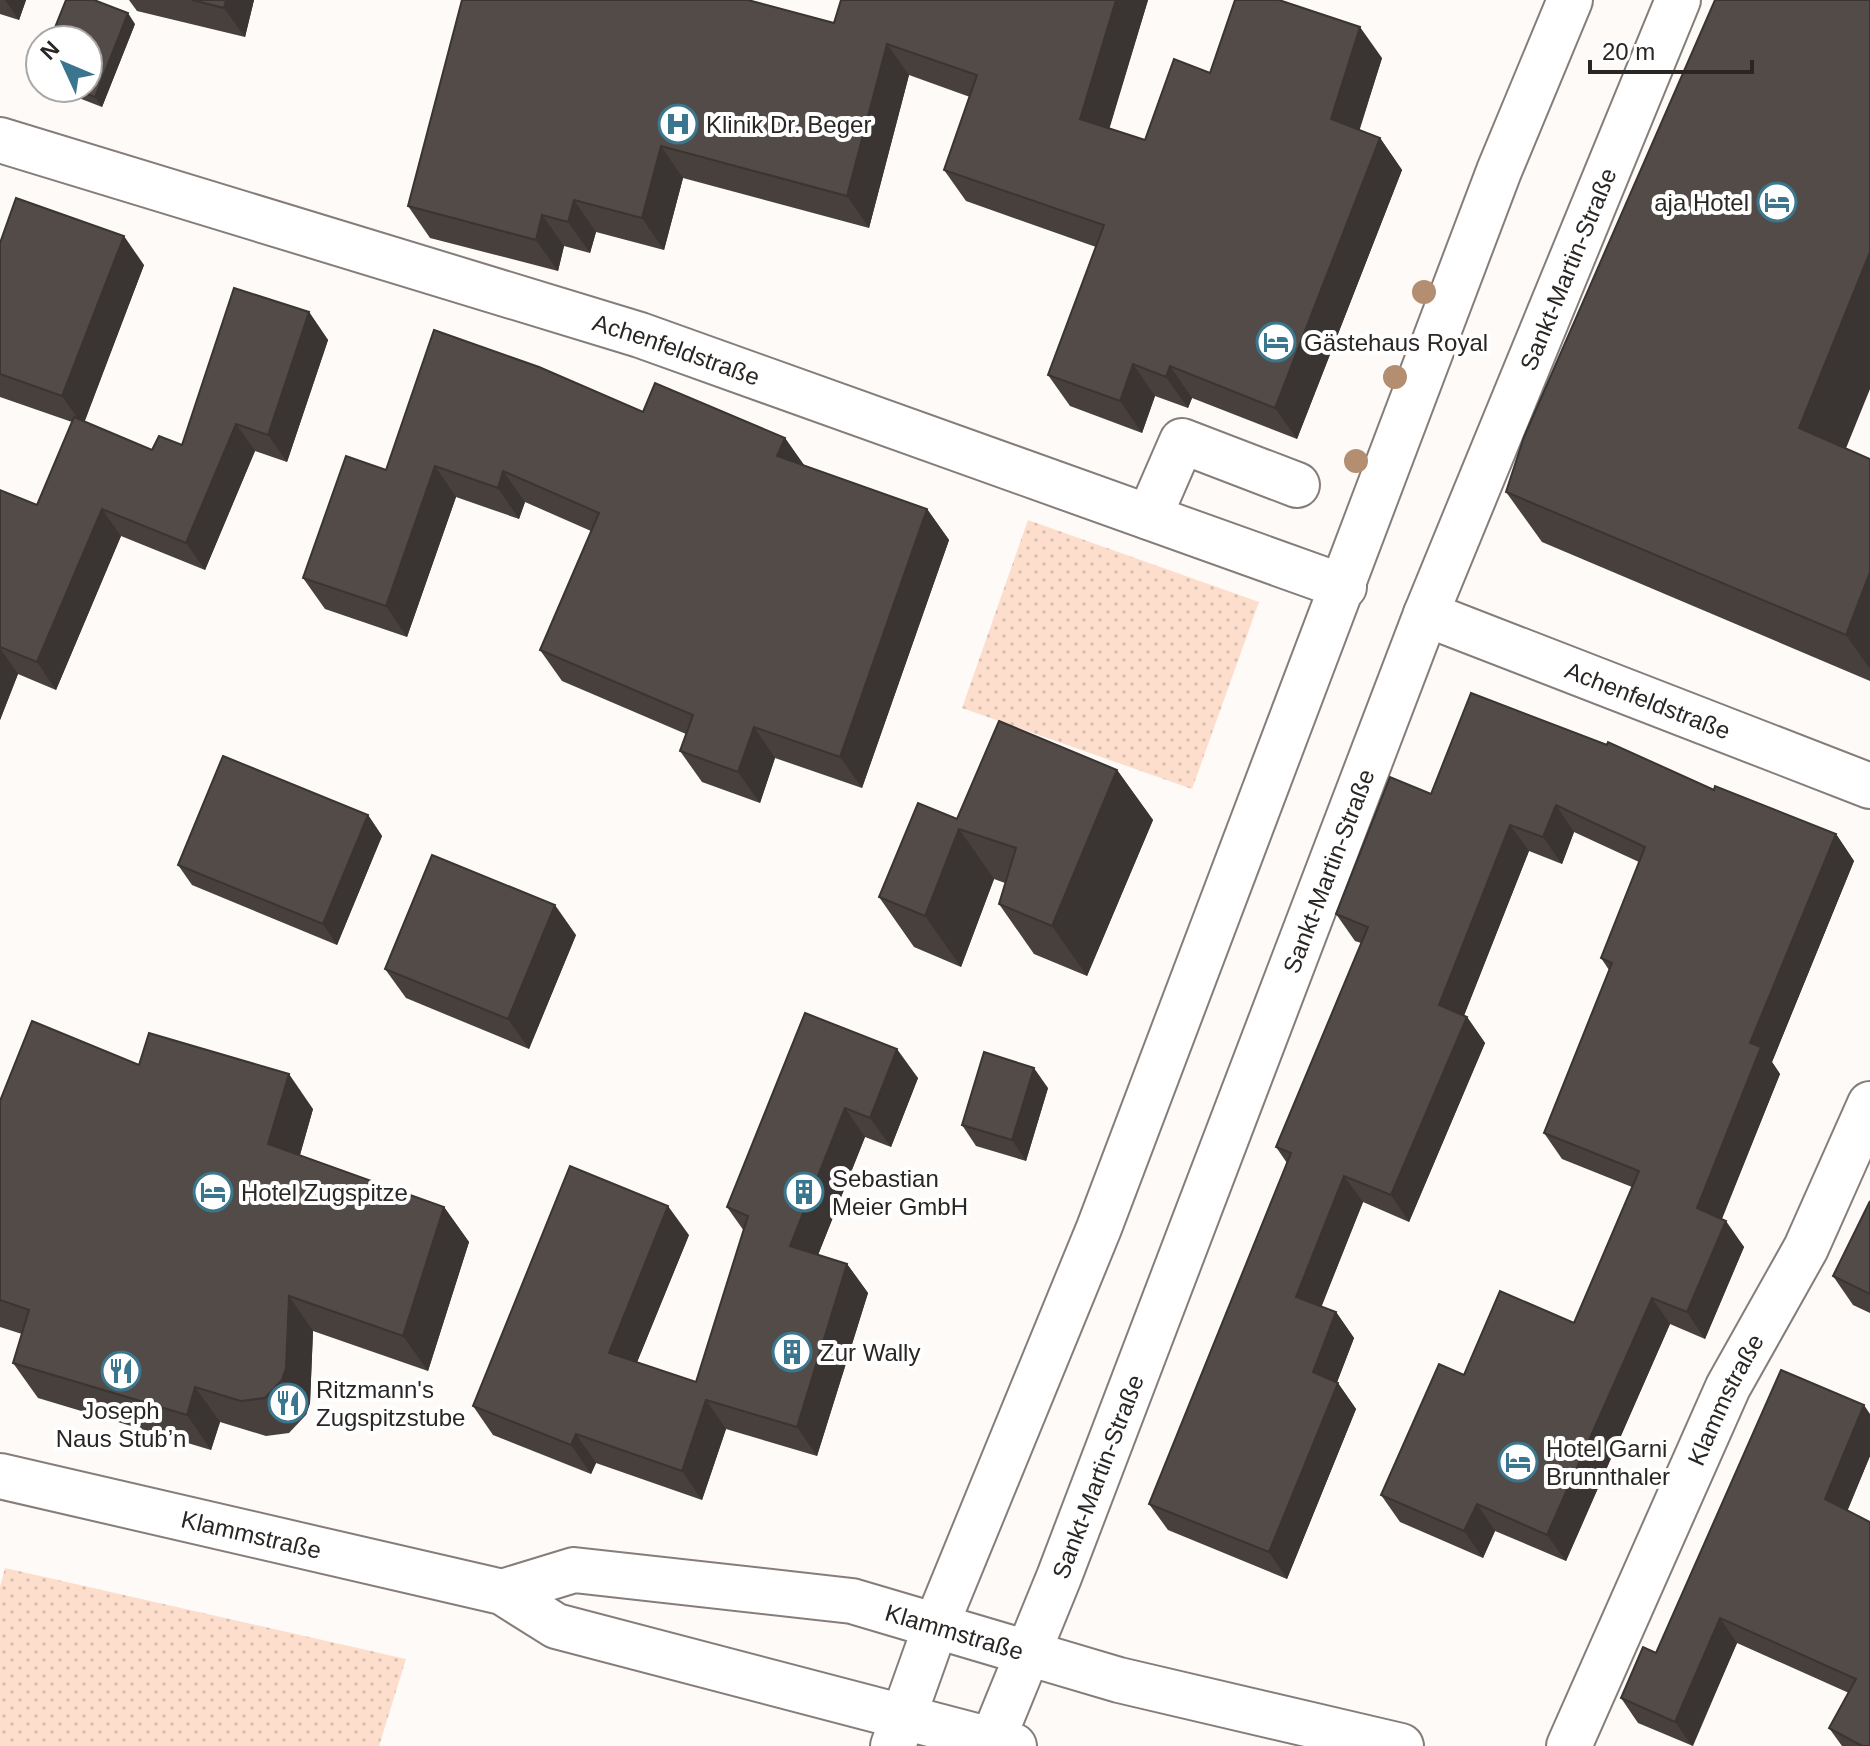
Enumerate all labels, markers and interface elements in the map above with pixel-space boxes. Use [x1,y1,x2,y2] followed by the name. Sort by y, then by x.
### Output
[24,24,104,104] north arrow
[1590,24,1752,74] scale bar
[35,36,64,65] text: N
[1602,38,1655,65] text: 20 m
[657,103,699,145] hospital icon: Klinik Dr. Beger
[706,111,871,138] place label: Klinik Dr. Beger
[1514,164,1621,374] street label: Sankt-Martin-Straße
[1756,181,1798,223] hotel icon: aja Hotel
[1654,189,1749,216] place label: aja Hotel
[590,308,764,390] street label: Achenfeldstraße
[1255,321,1297,363] hotel icon: Gästehaus Royal
[1304,329,1488,356] place label: Gästehaus Royal
[1562,656,1734,744] street label: Achenfeldstraße
[1277,765,1379,977] street label: Sankt-Martin-Straße
[832,1165,968,1220] place label: Sebastian Meier GmbH
[192,1171,234,1213] hotel icon: Hotel Zugspitze
[783,1171,825,1213] building icon: Sebastian Meier GmbH
[241,1179,408,1206] place label: Hotel Zugspitze
[1682,1329,1769,1469] street label: Klammstraße
[771,1331,813,1373] building icon: Zur Wally
[820,1339,920,1366] place label: Zur Wally
[100,1350,142,1392] restaurant icon: Joseph Naus Stub’n
[1046,1371,1148,1582] street label: Sankt-Martin-Straße
[316,1376,465,1431] place label: Ritzmann's Zugspitzstube
[267,1382,309,1424] restaurant icon: Ritzmann's Zugspitzstube
[56,1397,186,1452] place label: Joseph Naus Stub’n
[1546,1435,1670,1490] place label: Hotel Garni Brunnthaler
[1497,1441,1539,1483] hotel icon: Hotel Garni Brunnthaler
[179,1505,324,1563] street label: Klammstraße
[882,1598,1027,1665] street label: Klammstraße

